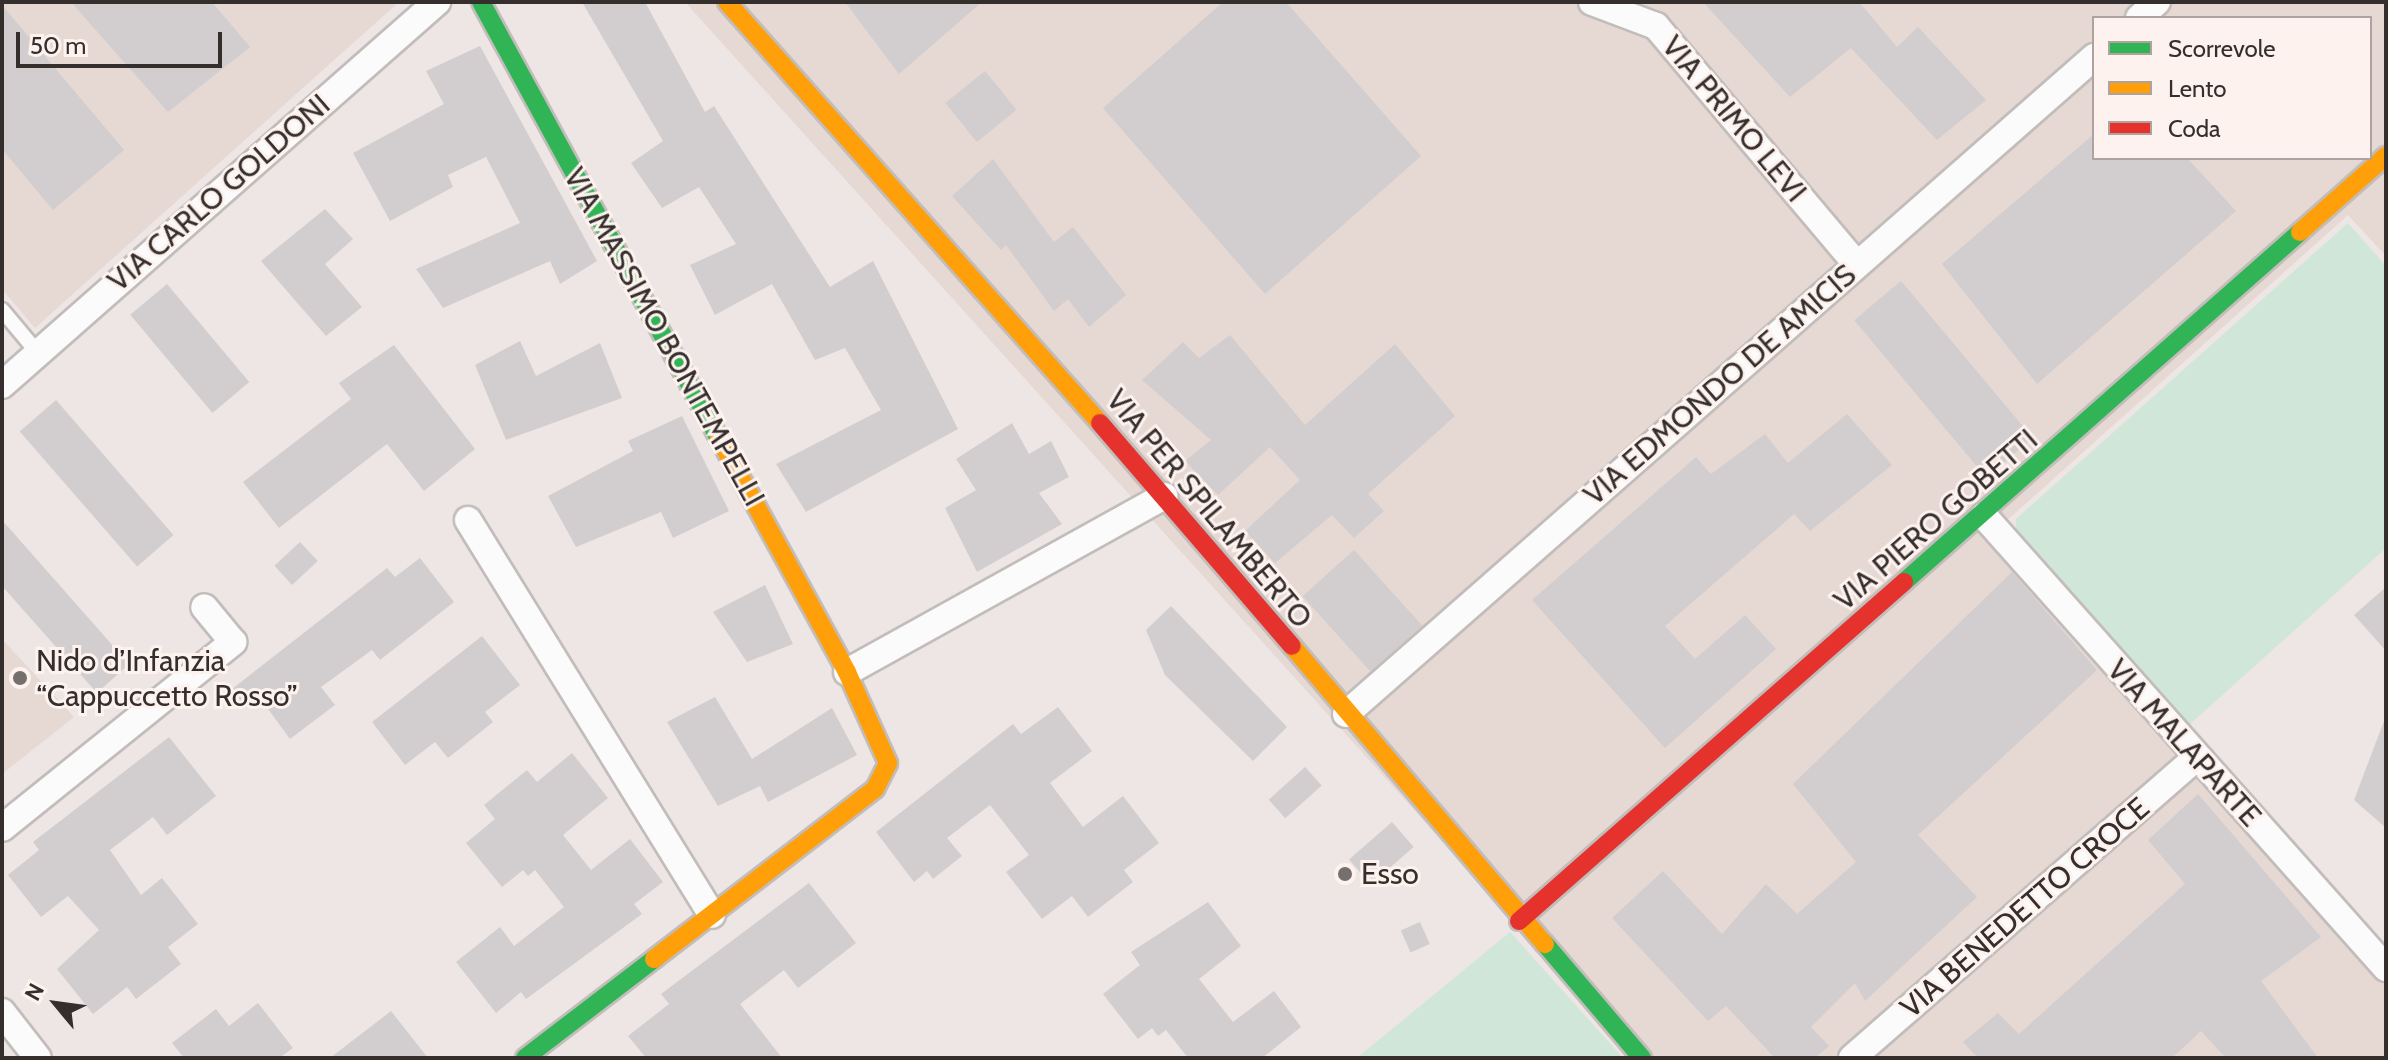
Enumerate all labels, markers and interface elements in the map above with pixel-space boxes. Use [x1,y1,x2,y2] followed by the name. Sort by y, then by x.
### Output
[20,16,226,66] scale bar
[2092,16,2372,160] legend
[1654,29,1814,209] street label: VIA PRIMO LEVI
[30,31,86,60] text: 50 m
[2168,34,2276,63] text: Scorrevole
[2168,74,2227,103] text: Lento
[101,87,337,299] street label: VIA CARLO GOLDONI
[2168,114,2221,143] text: Coda
[556,162,772,512] street label: VIA MASSIMO BONTEMPELLI
[1577,257,1863,513] street label: VIA EDMONDO DE AMICIS
[1099,382,1319,636] street label: VIA PER SPILAMBERTO
[1827,422,2045,618] street label: VIA PIERO GOBETTI
[36,643,298,714] place label: Nido d’Infanzia “Cappuccetto Rosso”
[2100,652,2268,834] street label: VIA MALAPARTE
[11,669,29,687] marker: Nido d’Infanzia “Cappuccetto Rosso”
[1893,790,2157,1026] street label: VIA BENEDETTO CROCE
[1361,856,1419,892] place label: Esso
[1336,865,1354,883] marker: Esso
[16,964,96,1044] north arrow
[19,979,50,1005] text: N

